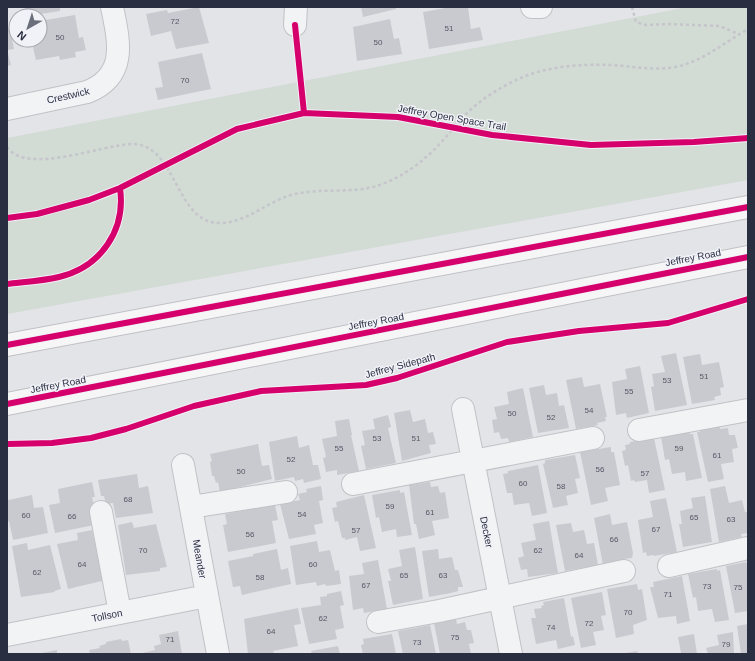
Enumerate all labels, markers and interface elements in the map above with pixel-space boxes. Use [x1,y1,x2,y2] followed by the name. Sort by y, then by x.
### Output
[8,8,48,48] north arrow
[171,17,180,26] house number: 72
[445,24,454,33] house number: 51
[15,29,29,43] text: N
[56,33,65,42] house number: 50
[374,38,383,47] house number: 50
[181,76,190,85] house number: 70
[46,85,91,106] street label: Crestwick
[397,103,507,132] street label: Jeffrey Open Space Trail
[664,247,722,268] street label: Jeffrey Road
[347,311,405,332] street label: Jeffrey Road
[364,351,436,380] street label: Jeffrey Sidepath
[700,372,709,381] house number: 51
[29,374,87,395] street label: Jeffrey Road
[663,376,672,385] house number: 53
[625,387,634,396] house number: 55
[585,406,594,415] house number: 54
[508,409,517,418] house number: 50
[547,413,556,422] house number: 52
[373,434,382,443] house number: 53
[412,434,421,443] house number: 51
[335,444,344,453] house number: 55
[675,444,684,453] house number: 59
[713,451,722,460] house number: 61
[287,455,296,464] house number: 52
[596,465,605,474] house number: 56
[237,467,246,476] house number: 50
[641,469,650,478] house number: 57
[519,479,528,488] house number: 60
[557,482,566,491] house number: 58
[124,495,133,504] house number: 68
[386,502,395,511] house number: 59
[426,508,435,517] house number: 61
[298,510,307,519] house number: 54
[22,511,31,520] house number: 60
[68,512,77,521] house number: 66
[690,513,699,522] house number: 65
[478,515,495,549] street label: Decker
[727,515,736,524] house number: 63
[652,525,661,534] house number: 67
[352,526,361,535] house number: 57
[246,530,255,539] house number: 56
[610,535,619,544] house number: 66
[191,539,208,580] street label: Meander
[139,546,148,555] house number: 70
[534,546,543,555] house number: 62
[575,551,584,560] house number: 64
[78,560,87,569] house number: 64
[309,560,318,569] house number: 60
[33,568,42,577] house number: 62
[400,571,409,580] house number: 65
[439,571,448,580] house number: 63
[256,573,265,582] house number: 58
[362,581,371,590] house number: 67
[703,582,712,591] house number: 73
[734,583,743,592] house number: 75
[664,590,673,599] house number: 71
[91,607,123,624] street label: Tollson
[624,608,633,617] house number: 70
[319,614,328,623] house number: 62
[585,619,594,628] house number: 72
[547,623,556,632] house number: 74
[267,627,276,636] house number: 64
[451,633,460,642] house number: 75
[166,635,175,644] house number: 71
[413,638,422,647] house number: 73
[722,640,731,649] house number: 79

